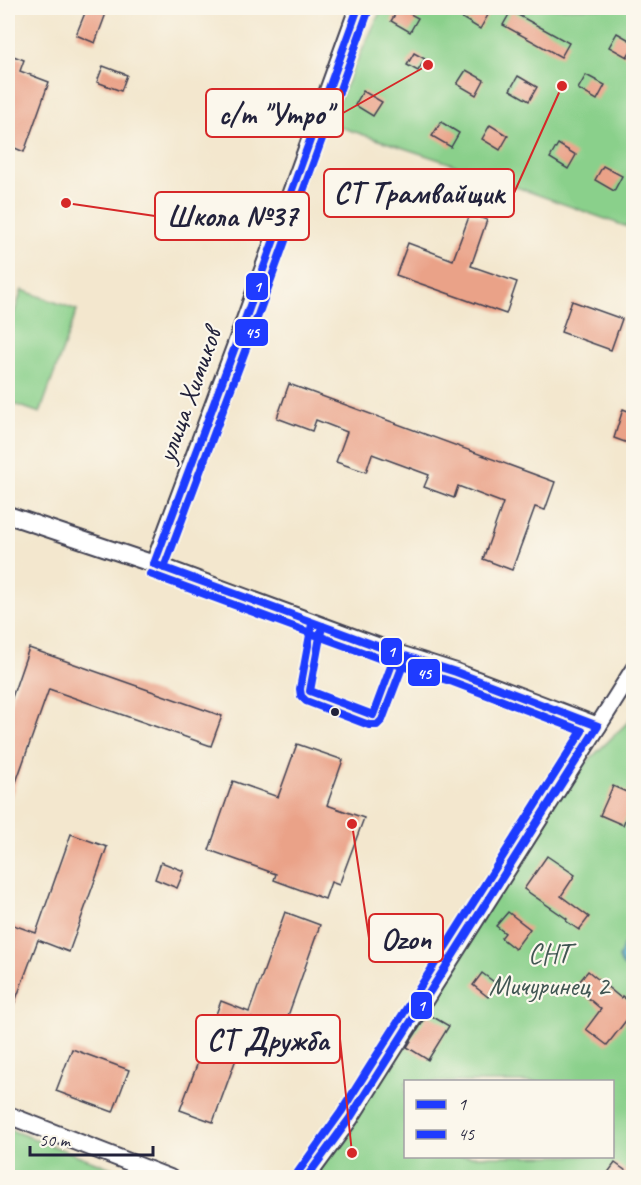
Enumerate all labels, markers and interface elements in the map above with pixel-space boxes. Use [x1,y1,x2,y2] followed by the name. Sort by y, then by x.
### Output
[206,89,343,137] callout: с/т "Утро"
[218,95,338,133] text: с/т "Утро"
[324,169,514,217] callout: СТ Трамвайщик
[334,174,506,212] text: СТ Трамвайщик
[155,192,309,240] callout: Школа №37
[167,197,301,235] text: Школа №37
[245,272,269,301] line badge: 1
[253,277,262,297] text: 1
[234,318,269,347] line badge: 45
[147,319,231,469] street label: улица Химиков
[245,323,261,343] text: 45
[380,637,403,666] line badge: 1
[387,642,396,662] text: 1
[407,658,441,687] line badge: 45
[417,664,433,684] text: 45
[329,706,341,718] unlabelled marker
[369,914,443,962] callout: Ozon
[381,920,432,958] text: Ozon
[489,936,612,1003] park label: СНТ Мичуринец 2
[410,991,433,1020] line badge: 1
[417,996,426,1016] text: 1
[196,1015,340,1063] callout: СТ Дружба
[207,1021,331,1059] text: СТ Дружба
[404,1080,614,1158] legend
[458,1093,467,1115] text: 1
[30,1119,153,1157] scale bar
[458,1123,475,1145] text: 45
[39,1129,72,1151] text: 50 m

